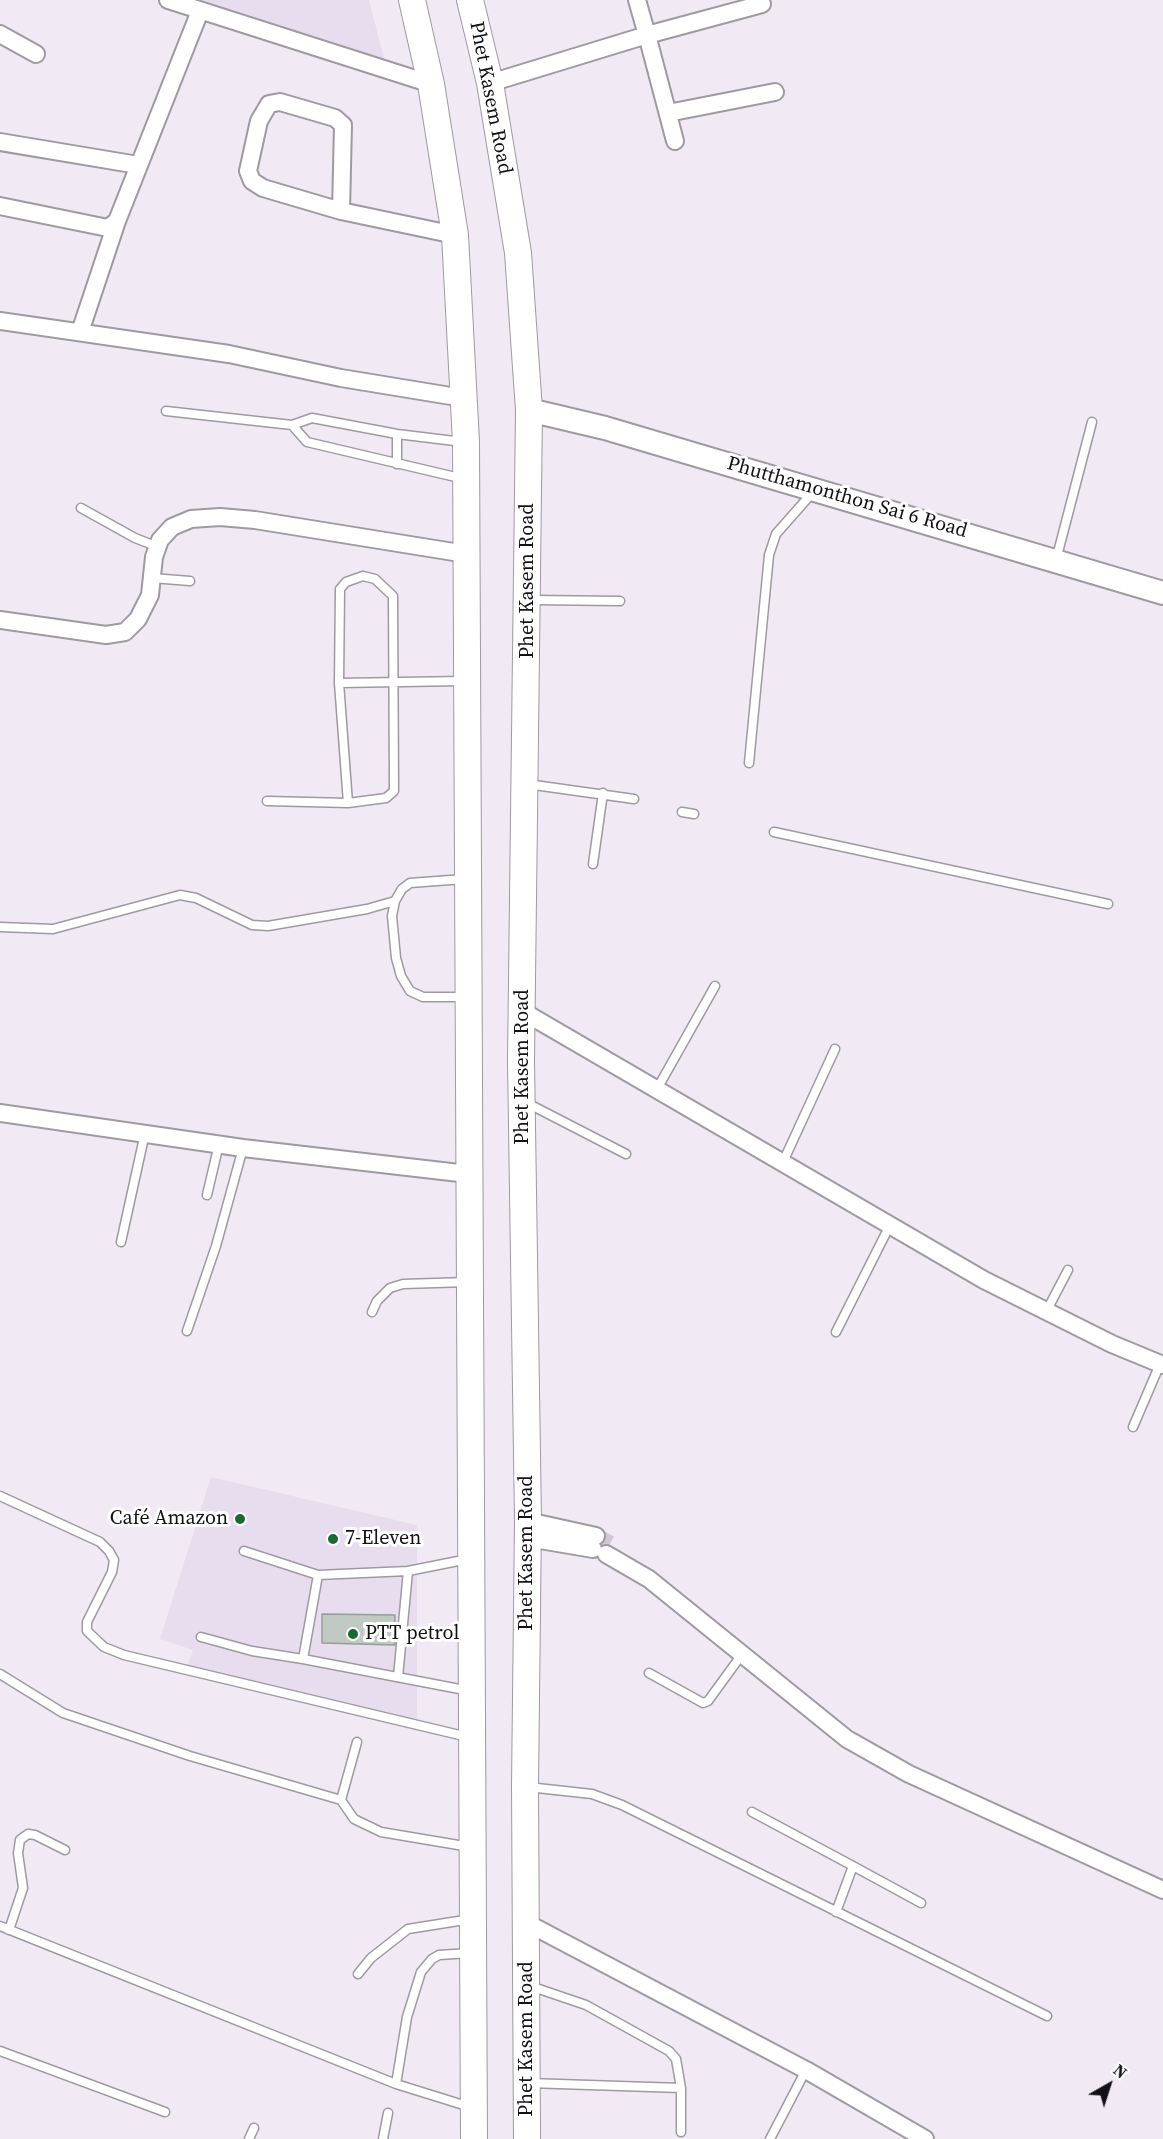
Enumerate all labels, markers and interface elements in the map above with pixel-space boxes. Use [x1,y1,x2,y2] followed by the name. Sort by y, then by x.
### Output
[463,19,517,177] street label: Phet Kasem Road
[724,452,970,544] street label: Phutthamonthon Sai 6 Road
[516,503,540,659] street label: Phet Kasem Road
[511,989,535,1145] street label: Phet Kasem Road
[515,1475,539,1631] street label: Phet Kasem Road
[110,1507,228,1531] place label: Café Amazon
[233,1512,247,1526] marker: Café Amazon
[345,1527,421,1551] place label: 7-Eleven
[326,1532,340,1546] marker: 7-Eleven
[365,1622,459,1646] place label: PTT petrol
[346,1627,360,1641] marker: PTT petrol
[515,1961,539,2117] street label: Phet Kasem Road
[1079,2055,1139,2115] north arrow
[1109,2059,1132,2083] text: N

